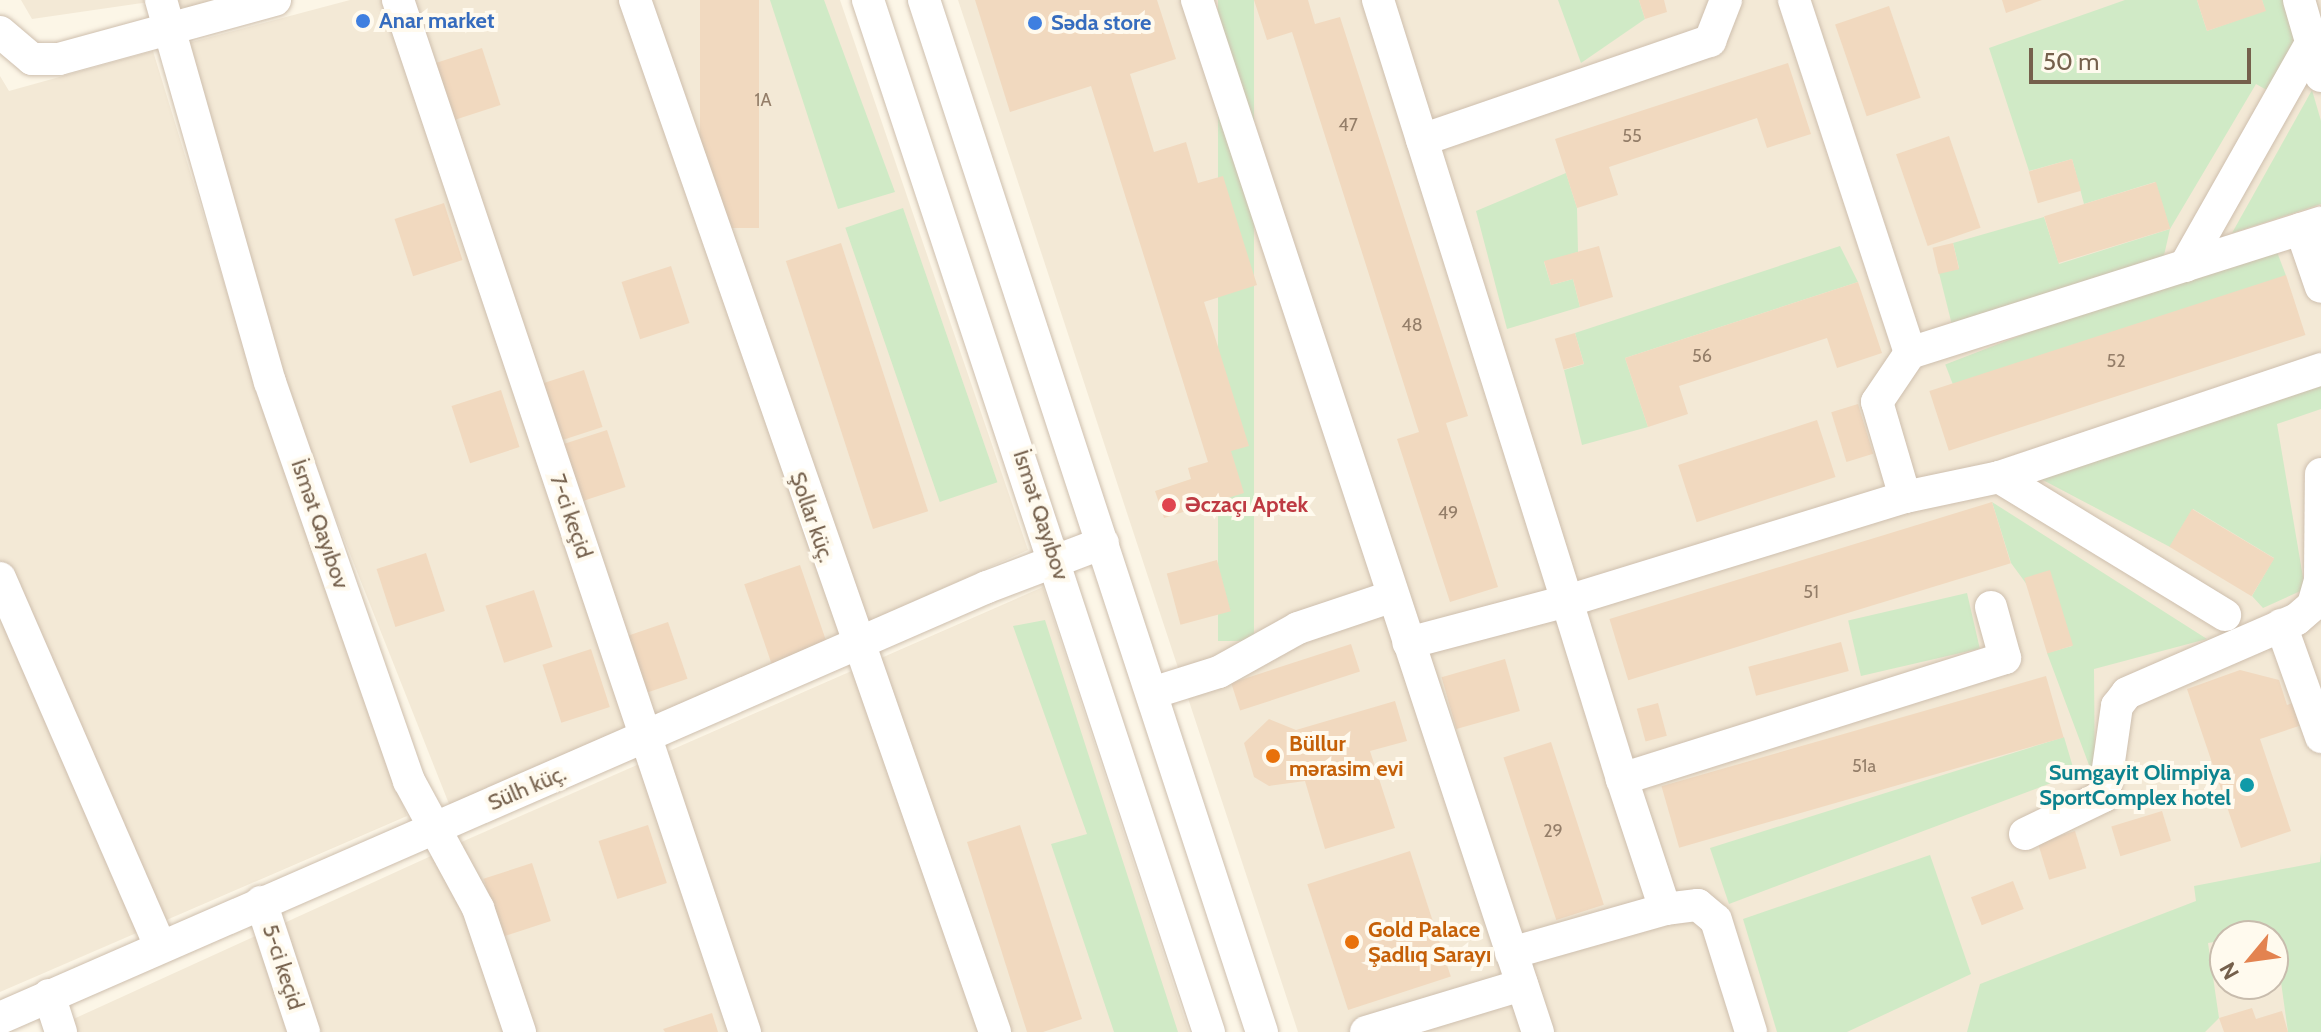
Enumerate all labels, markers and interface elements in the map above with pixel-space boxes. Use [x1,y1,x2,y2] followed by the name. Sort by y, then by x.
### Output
[379,8,494,34] place label: Anar market
[1051,10,1151,36] place label: Səda store
[354,12,372,30] marker: Anar market
[1026,14,1044,32] marker: Səda store
[2033,32,2255,82] scale bar
[2043,47,2099,76] text: 50 m
[755,89,771,111] house number: 1A
[1338,114,1358,136] house number: 47
[1622,125,1642,147] house number: 55
[1401,314,1423,336] house number: 48
[1692,345,1712,367] house number: 56
[2106,350,2126,372] house number: 52
[1008,447,1074,583] street label: İsmət Qayıbov
[286,456,354,592] street label: İsmət Qayıbov
[784,468,840,566] street label: Şollar küç.
[544,471,598,561] street label: 7-ci keçid
[1185,492,1308,518] place label: Əczaçı Aptek
[1160,496,1178,514] marker: Əczaçı Aptek
[1438,502,1458,524] house number: 49
[1803,581,1819,603] house number: 51
[1289,730,1404,782] place label: Büllur mərasim evi
[1264,747,1282,765] marker: Büllur mərasim evi
[1852,755,1876,777] house number: 51a
[2039,759,2231,810] place label: Sumgayit Olimpiya SportComplex hotel
[484,760,570,816] street label: Sülh küç.
[2238,776,2256,794] marker: Sumgayit Olimpiya SportComplex hotel
[1543,820,1563,842] house number: 29
[1368,916,1491,968] place label: Gold Palace Şadlıq Sarayı
[2209,920,2289,1000] north arrow
[257,921,309,1013] street label: 5-ci keçid
[1343,933,1361,951] marker: Gold Palace Şadlıq Sarayı
[2214,958,2245,984] text: N

